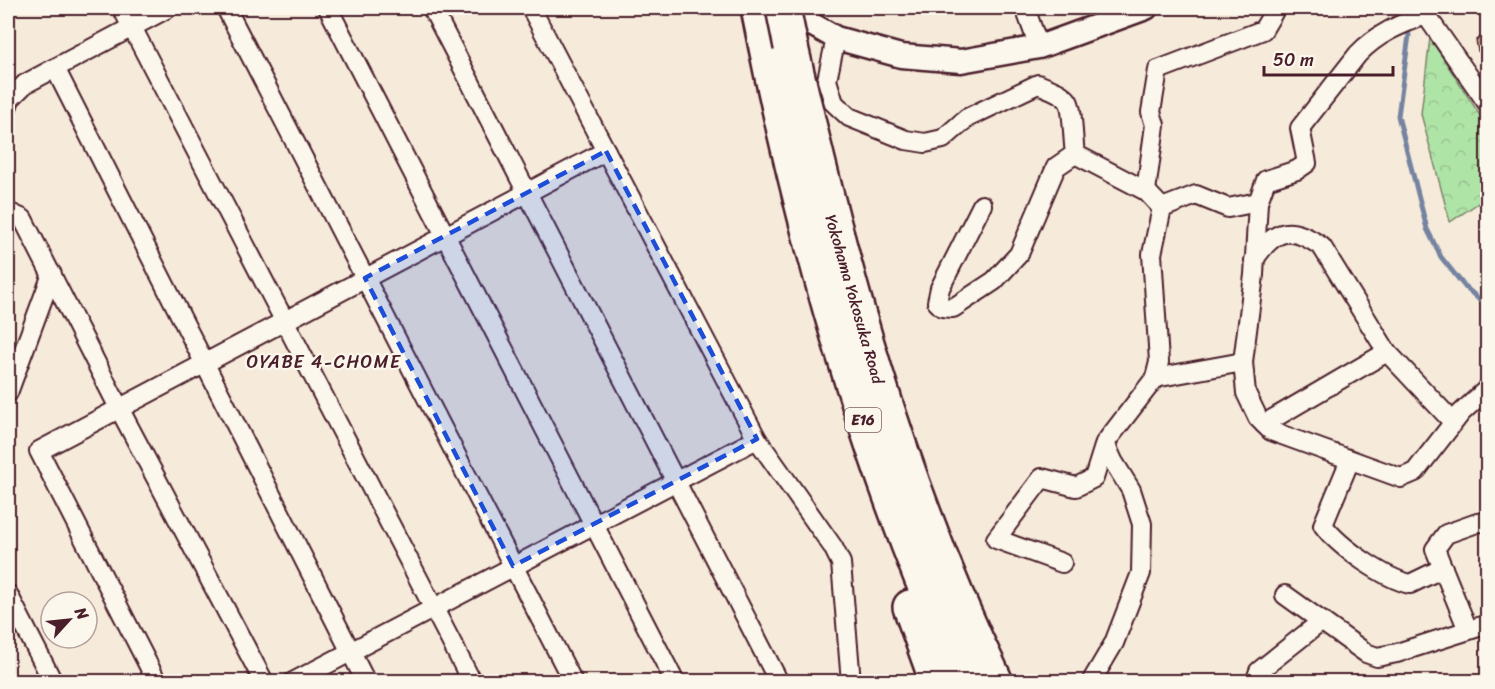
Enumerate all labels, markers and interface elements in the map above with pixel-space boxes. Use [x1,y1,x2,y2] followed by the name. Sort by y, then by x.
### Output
[1264,39,1393,77] scale bar
[1273,44,1314,76] text: 50 m
[816,211,893,389] street label: Yokohama Yokosuka Road
[247,346,401,378] district label: OYABE 4-CHOME
[845,408,881,432] road number: E16
[39,590,99,650] north arrow
[66,601,98,626] text: N

